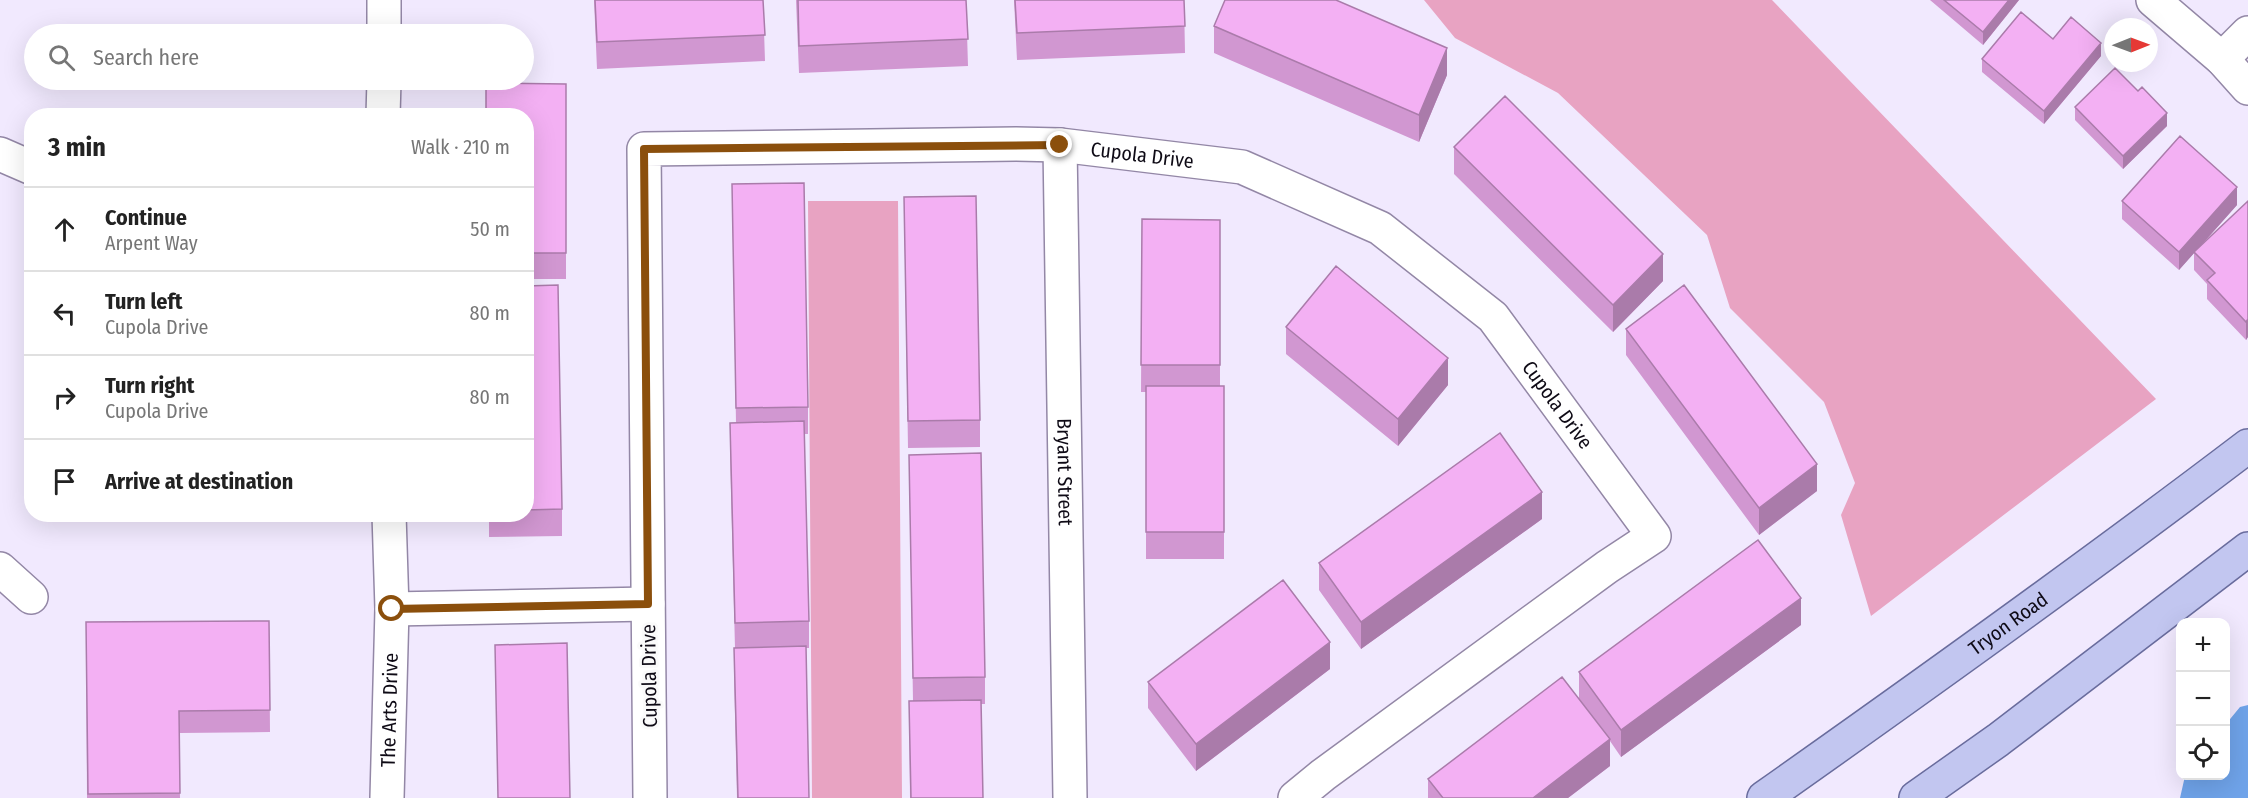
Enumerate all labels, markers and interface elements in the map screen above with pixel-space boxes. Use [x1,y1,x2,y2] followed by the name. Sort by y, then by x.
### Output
[2104,18,2158,72] north arrow
[24,24,534,90] search box
[45,41,78,74] icon: search
[93,44,199,71] text: Search here
[1046,131,1072,157] route end
[48,132,106,163] text: 3 min
[411,135,510,159] text: Walk · 210 m
[1089,137,1195,173] street label: Cupola Drive
[105,204,187,231] text: Continue
[48,213,81,246] icon: ahead
[470,217,510,241] text: 50 m
[105,231,198,255] text: Arpent Way
[105,288,183,315] text: Turn left
[48,297,81,330] icon: left
[470,301,510,325] text: 80 m
[105,315,208,339] text: Cupola Drive
[1517,356,1598,454] street label: Cupola Drive
[105,372,194,399] text: Turn right
[48,381,81,414] icon: right
[470,385,510,409] text: 80 m
[105,399,208,423] text: Cupola Drive
[1052,418,1078,526] street label: Bryant Street
[48,465,81,498] icon: arrive
[105,468,293,495] text: Arrive at destination
[1964,587,2052,660] street label: Tryon Road
[378,595,404,621] route start
[2176,618,2230,780] map controls
[2176,618,2230,672] button: +
[636,624,662,728] street label: Cupola Drive
[376,653,403,767] street label: The Arts Drive
[2176,672,2230,726] button: −
[2176,726,2230,780] button: locate

